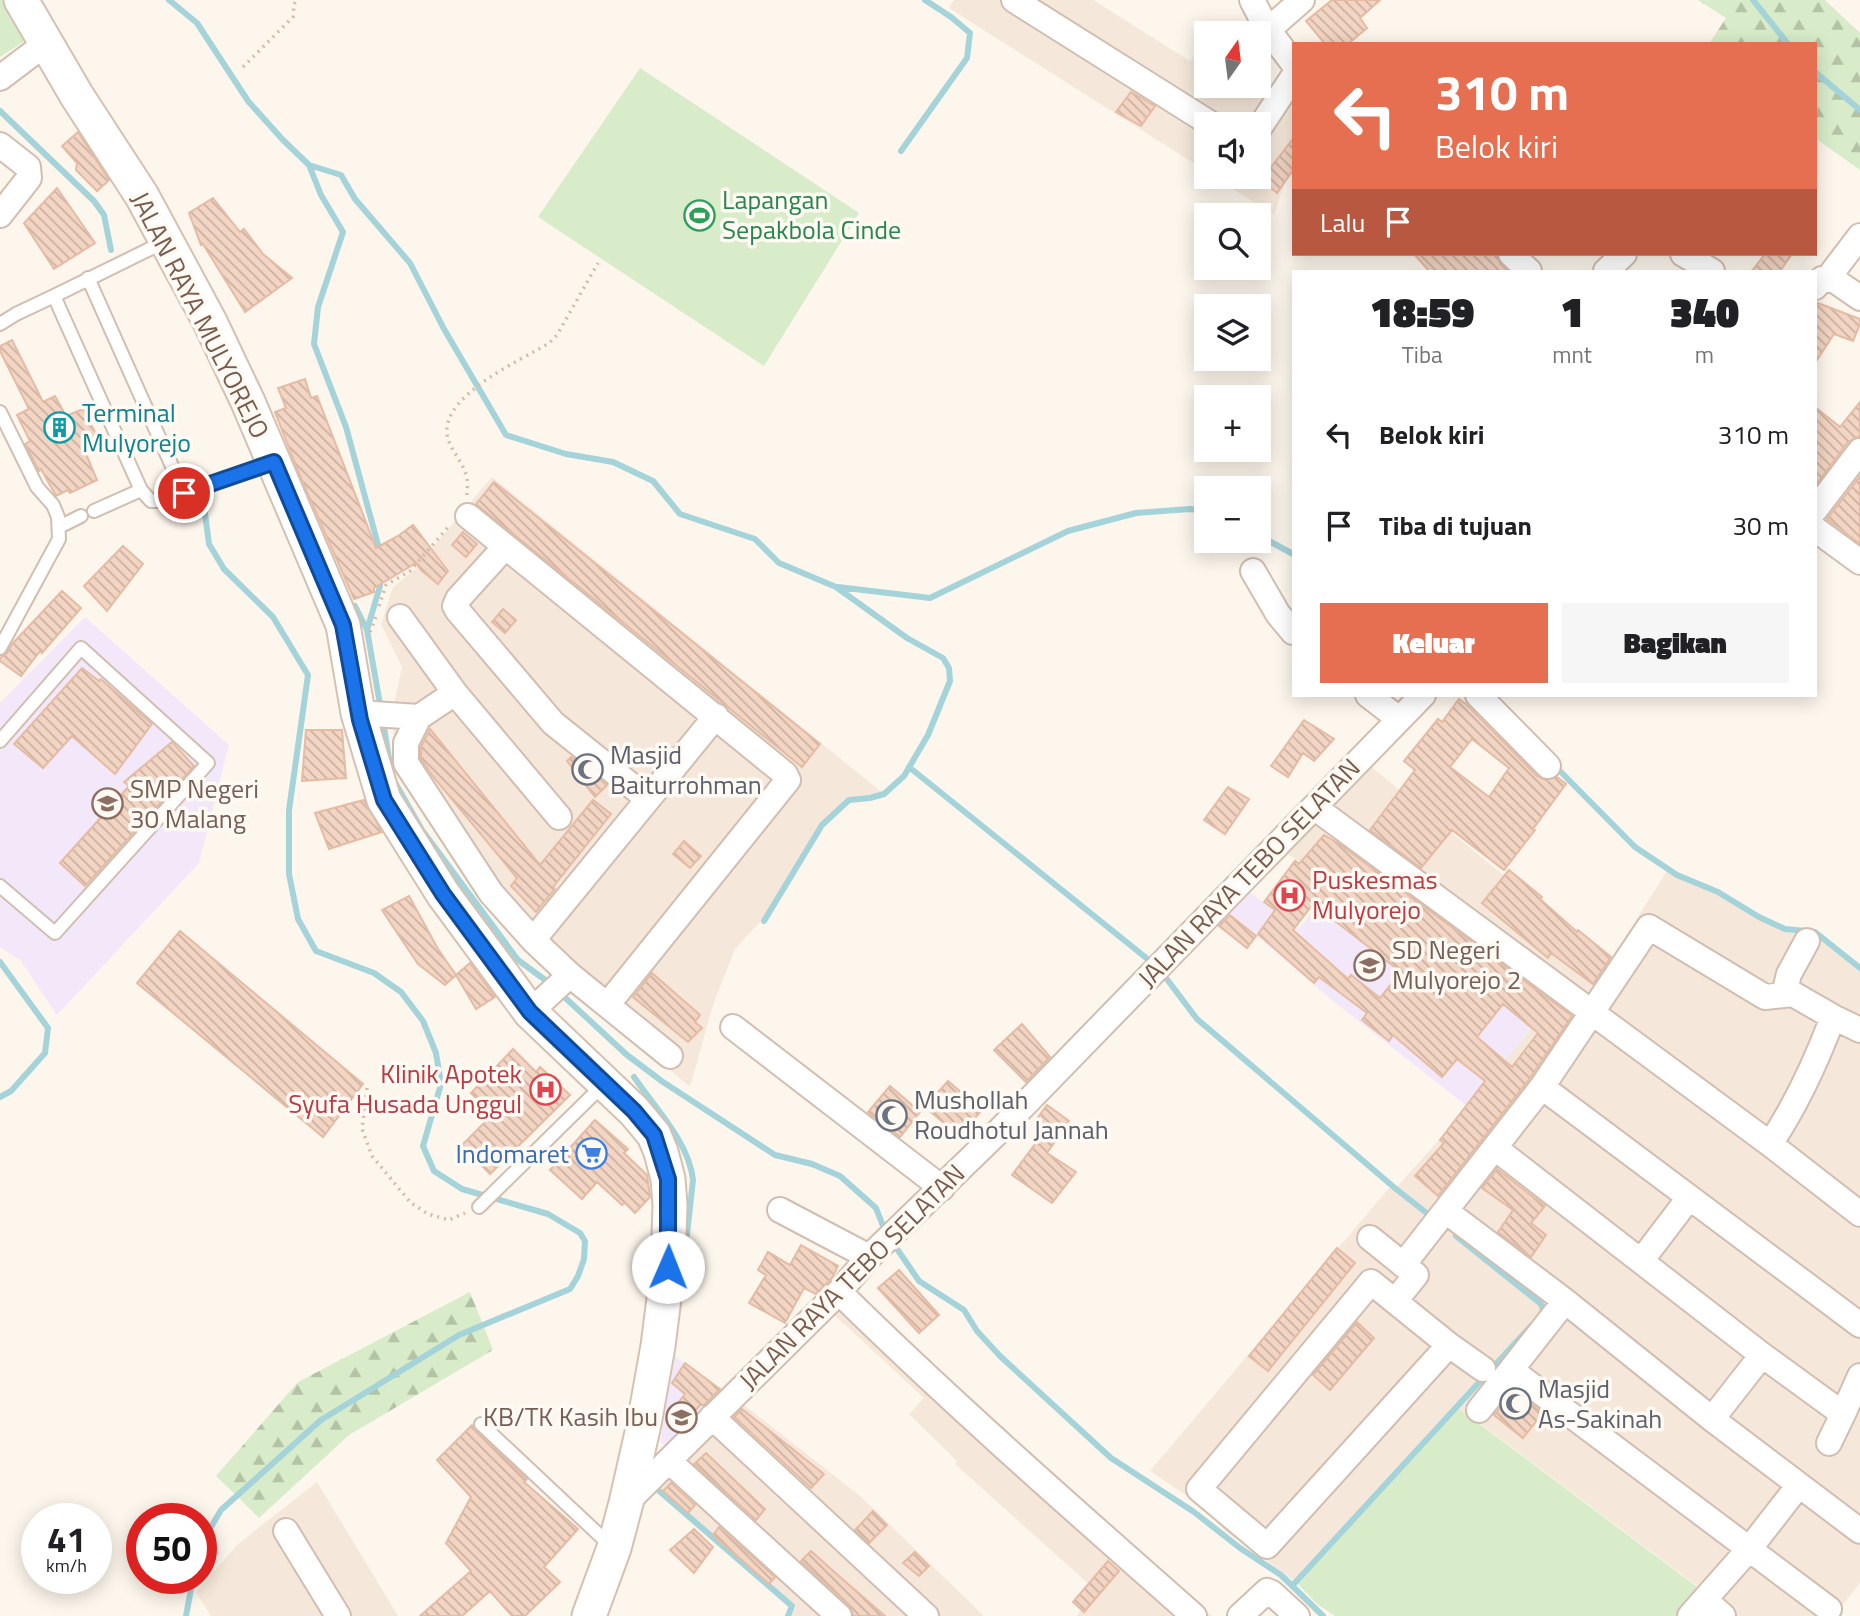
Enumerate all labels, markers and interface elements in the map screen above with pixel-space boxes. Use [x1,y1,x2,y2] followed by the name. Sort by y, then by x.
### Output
[1194,21,1270,98] north arrow
[1194,21,1271,553] map controls
[1435,54,1569,129] text: 310 m
[1320,70,1411,161] icon: left
[1194,112,1271,189] button: sound
[1435,122,1558,170] text: Belok kiri
[722,180,901,249] place label: Lapangan Sepakbola Cinde
[121,185,280,445] street label: JALAN RAYA MULYOREJO
[682,198,716,232] sports icon: Lapangan Sepakbola Cinde
[1194,203,1271,280] button: search
[1320,203,1365,242] text: Lalu
[1379,203,1417,241] icon: arrive
[1370,279,1474,343] text: 18:59
[1561,279,1584,343] text: 1
[1670,279,1739,343] text: 340
[1194,294,1271,371] button: layers
[1402,337,1443,372] text: Tiba
[1552,337,1592,372] text: mnt
[1695,337,1714,372] text: m
[1194,385,1271,462] button: +
[82,393,191,462] place label: Terminal Mulyorejo
[42,411,76,445] building icon: Terminal Mulyorejo
[1379,415,1485,454] text: Belok kiri
[1718,415,1789,454] text: 310 m
[1320,416,1358,454] icon: left
[154,463,214,523] pin
[165,474,203,512] icon: arrive
[1194,476,1271,553] button: −
[1379,506,1532,545] text: Tiba di tujuan
[1732,506,1789,545] text: 30 m
[1320,507,1358,545] icon: arrive
[1320,603,1548,683] button: Keluar
[1562,603,1789,683] button: Bagikan
[610,735,762,804] place label: Masjid Baiturrohman
[1128,749,1369,996] street label: JALAN RAYA TEBO SELATAN
[570,753,604,787] mosque icon: Masjid Baiturrohman
[130,769,259,838] place label: SMP Negeri 30 Malang
[90,787,124,821] school or university icon: SMP Negeri 30 Malang
[1312,860,1438,929] place label: Puskesmas Mulyorejo
[1272,878,1306,912] hospital icon: Puskesmas Mulyorejo
[1392,930,1521,999] place label: SD Negeri Mulyorejo 2
[1352,948,1386,982] school or university icon: SD Negeri Mulyorejo 2
[288,1054,522,1123] place label: Klinik Apotek Syufa Husada Unggul
[528,1072,562,1106] hospital icon: Klinik Apotek Syufa Husada Unggul
[914,1080,1109,1149] place label: Mushollah Roudhotul Jannah
[874,1098,908,1132] mosque icon: Mushollah Roudhotul Jannah
[455,1134,569,1173] place label: Indomaret
[575,1137,609,1171] supermarket icon: Indomaret
[730,1155,974,1399] street label: JALAN RAYA TEBO SELATAN
[631,1230,705,1304] position arrow
[1538,1369,1662,1438] place label: Masjid As-Sakinah
[1498,1387,1532,1421] mosque icon: Masjid As-Sakinah
[483,1397,658,1436] place label: KB/TK Kasih Ibu
[664,1400,698,1434] school or university icon: KB/TK Kasih Ibu
[126,1503,217,1594] speed limit sign: 50
[47,1512,86,1566] text: 41
[46,1552,87,1579] text: km/h

